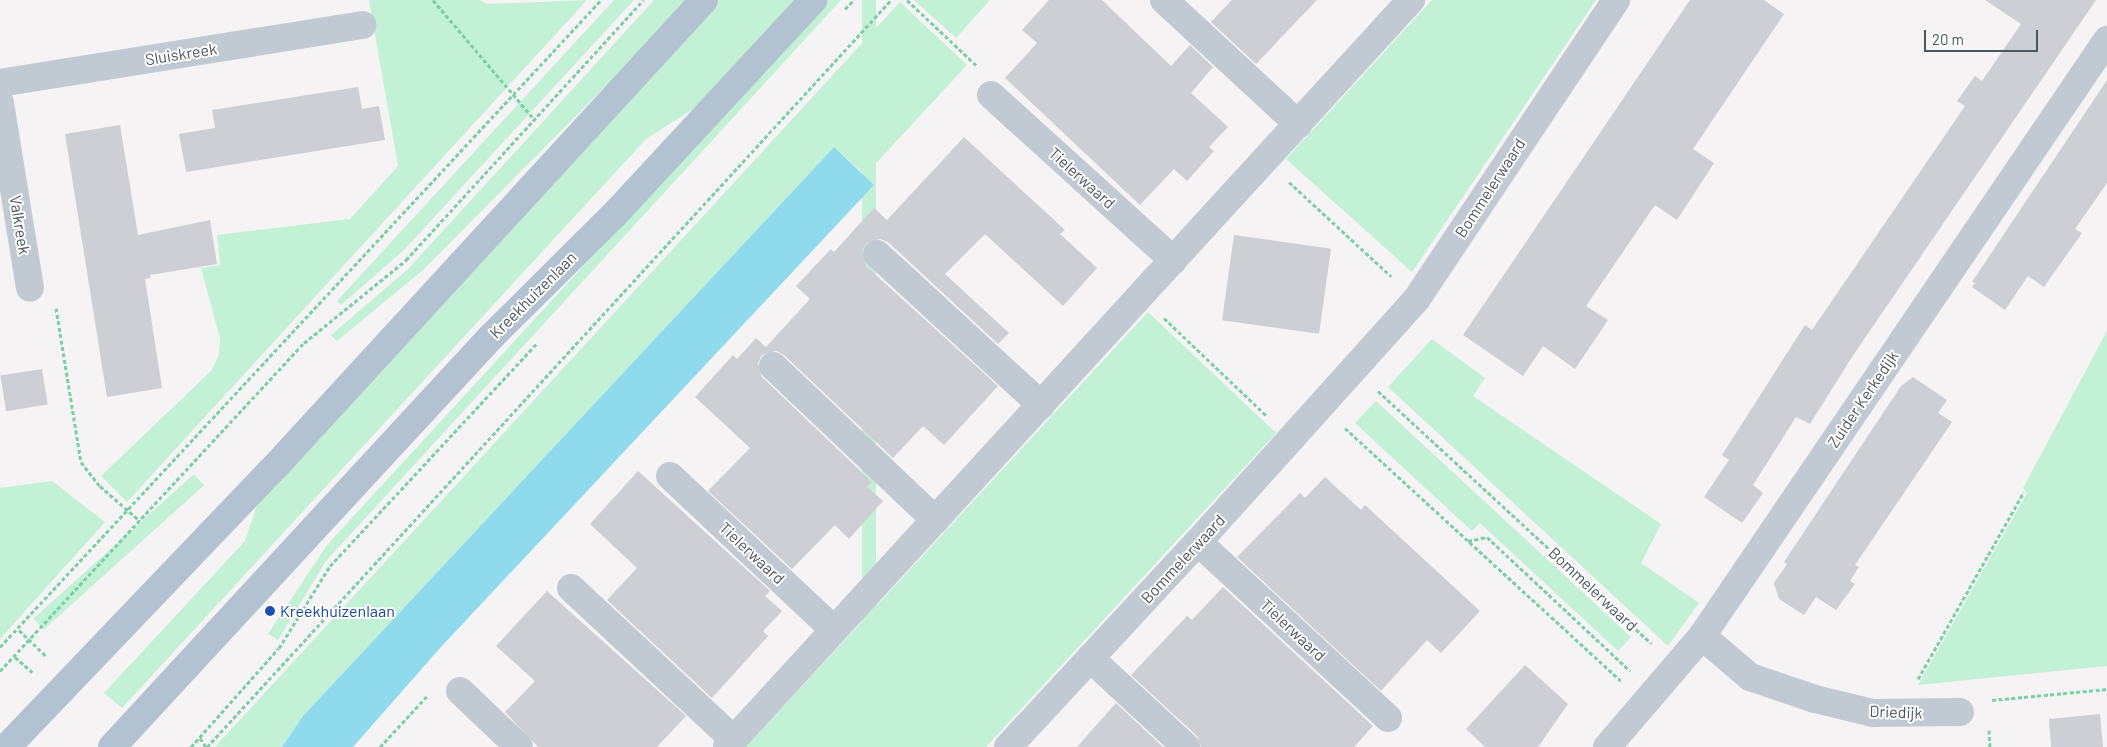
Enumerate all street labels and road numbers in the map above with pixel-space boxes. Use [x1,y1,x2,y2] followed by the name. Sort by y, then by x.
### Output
[144,39,218,69] street label: Sluiskreek
[1451,135,1529,241] street label: Bommelerwaard
[1045,143,1119,213] street label: Tielerwaard
[6,194,34,256] street label: Valkreek
[486,248,580,342] street label: Kreekhuizenlaan
[1824,347,1902,451] street label: Zuider Kerkedijk
[1137,511,1229,607] street label: Bommelerwaard
[715,518,789,588] street label: Tielerwaard
[1545,543,1641,635] street label: Bommelerwaard
[1256,595,1330,665] street label: Tielerwaard
[1869,701,1923,723] street label: Driedijk

